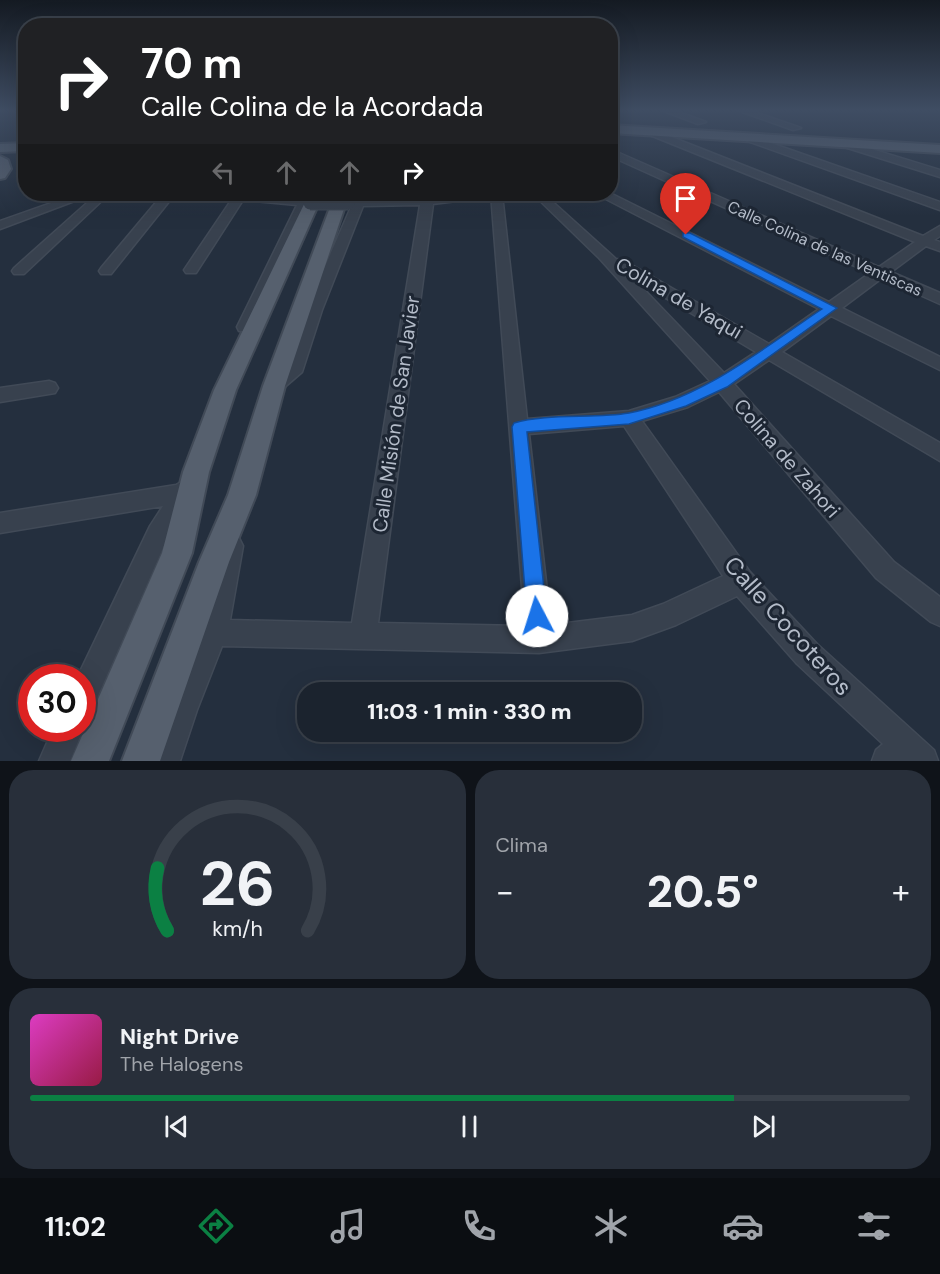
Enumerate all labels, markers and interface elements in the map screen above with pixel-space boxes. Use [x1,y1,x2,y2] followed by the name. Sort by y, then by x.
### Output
[141,36,242,91] text: 70 m
[42,42,120,120] icon: right
[141,89,484,124] text: Calle Colina de la Acordada
[207,156,240,189] icon: left
[270,156,303,189] icon: ahead
[333,156,366,189] icon: ahead
[396,156,429,189] icon: right
[660,173,711,235] pin
[669,182,702,215] icon: arrive
[724,196,925,301] street label: Calle Colina de las Ventiscas
[611,251,747,345] street label: Colina de Yaqui
[366,294,426,534] street label: Calle Misión de San Javier
[728,393,846,523] street label: Colina de Zahori
[718,549,859,702] street label: Calle Cocoteros
[505,584,569,648] position arrow
[18,664,96,742] speed limit sign: 30
[367,697,572,726] text: 11:03 · 1 min · 330 m
[496,832,548,858] text: Clima
[199,843,275,924] text: 26
[647,862,759,921] text: 20.5°
[496,870,514,913] text: −
[892,870,910,913] text: +
[212,916,263,944] text: km/h
[120,1022,239,1051] text: Night Drive
[120,1051,243,1077] text: The Halogens
[160,1110,193,1143] icon: previous
[453,1110,486,1143] icon: pause
[747,1110,780,1143] icon: next
[195,1205,237,1247] icon: directions
[327,1205,369,1247] icon: music
[458,1205,500,1247] icon: phone
[590,1205,632,1247] icon: climate
[722,1205,764,1247] icon: car
[853,1205,895,1247] icon: filters
[45,1209,106,1244] text: 11:02

